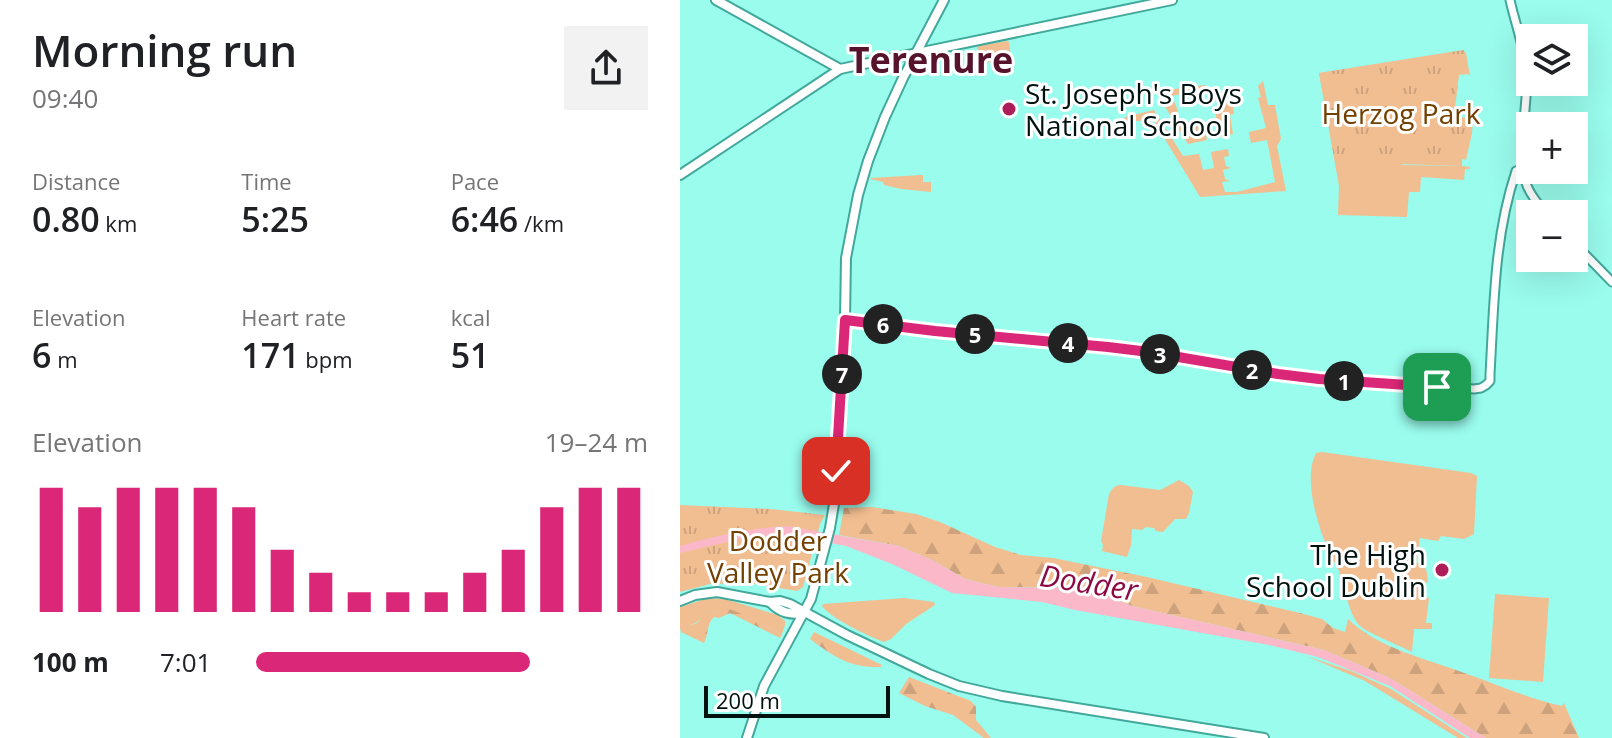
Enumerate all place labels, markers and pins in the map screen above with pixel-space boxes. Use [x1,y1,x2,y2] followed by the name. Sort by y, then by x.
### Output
[1025,74,1242,144] place label: St. Joseph's Boys National School
[1000,100,1018,118] marker: St. Joseph's Boys National School
[863,304,903,344] pin: 6
[955,314,995,354] pin: 5
[1048,323,1088,363] pin: 4
[1140,334,1180,374] pin: 3
[1232,350,1272,390] pin: 2
[1403,353,1471,421] pin
[822,354,862,394] pin: 7
[1324,361,1364,401] pin: 1
[802,437,870,505] pin
[1246,535,1426,605] place label: The High School Dublin
[1433,561,1451,579] marker: The High School Dublin

